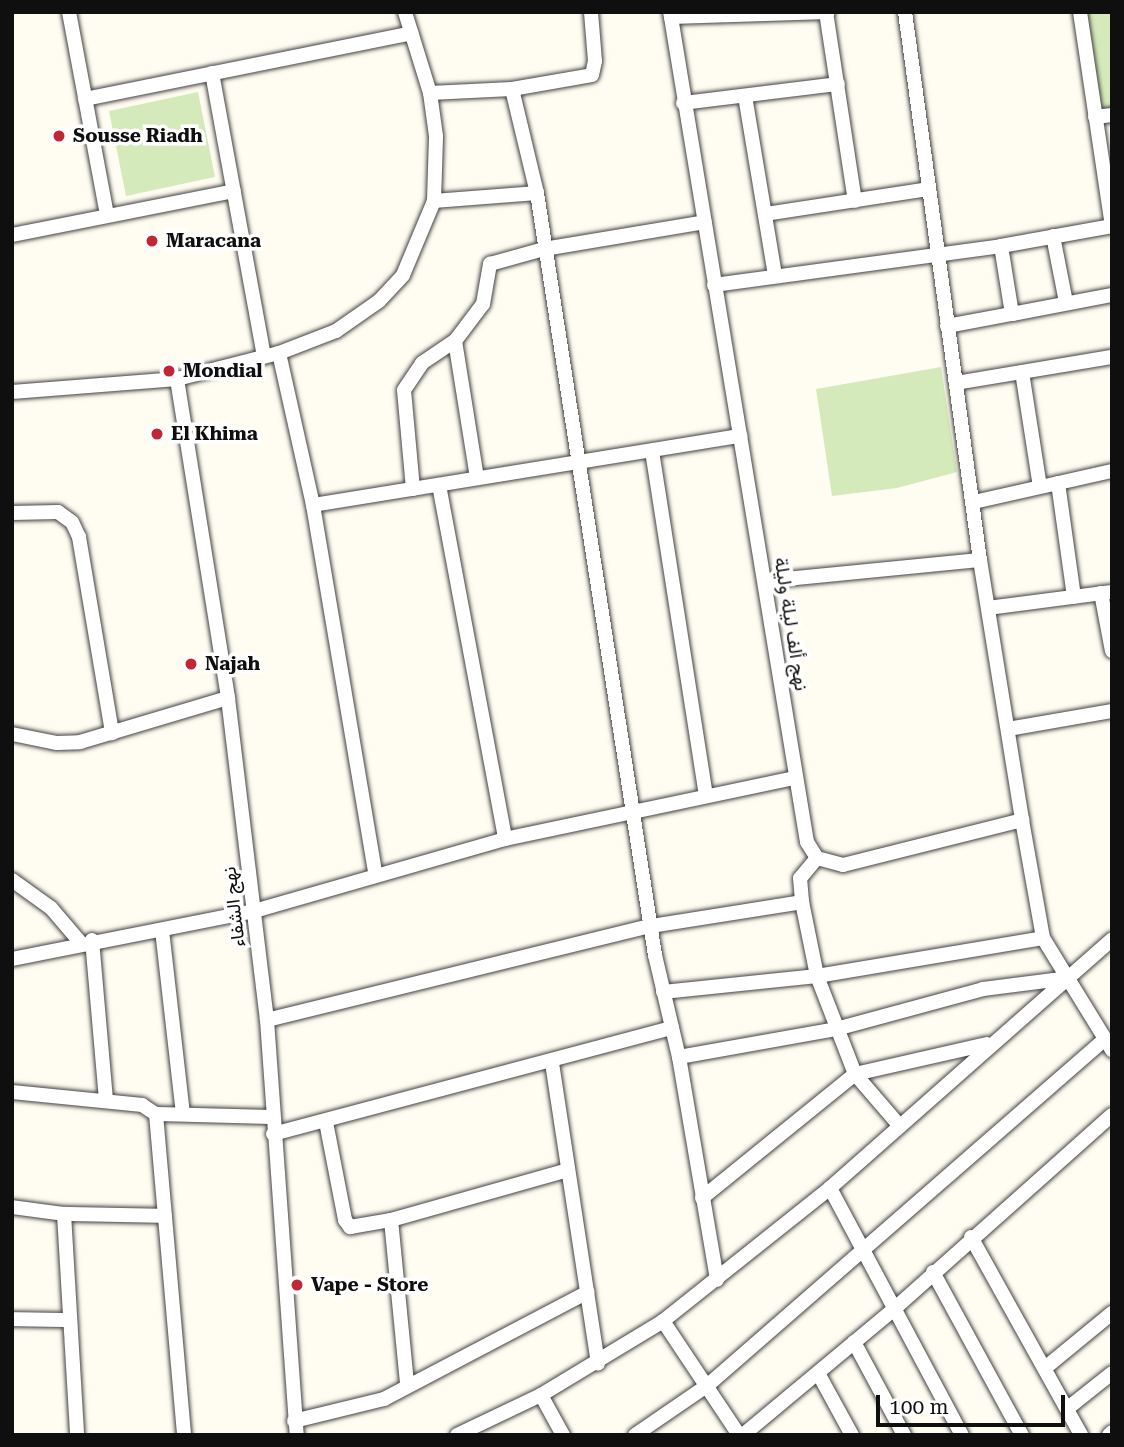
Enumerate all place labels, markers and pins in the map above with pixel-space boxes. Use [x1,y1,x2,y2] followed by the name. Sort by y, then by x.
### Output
[73,125,203,147] place label: Sousse Riadh
[51,128,67,144] marker: Sousse Riadh
[166,230,261,252] place label: Maracana
[144,233,160,249] marker: Maracana
[183,360,263,382] place label: Mondial
[161,363,177,379] marker: Mondial
[171,423,258,445] place label: El Khima
[149,426,165,442] marker: El Khima
[205,653,260,675] place label: Najah
[183,656,199,672] marker: Najah
[311,1274,428,1296] place label: Vape - Store
[289,1277,305,1293] marker: Vape - Store

